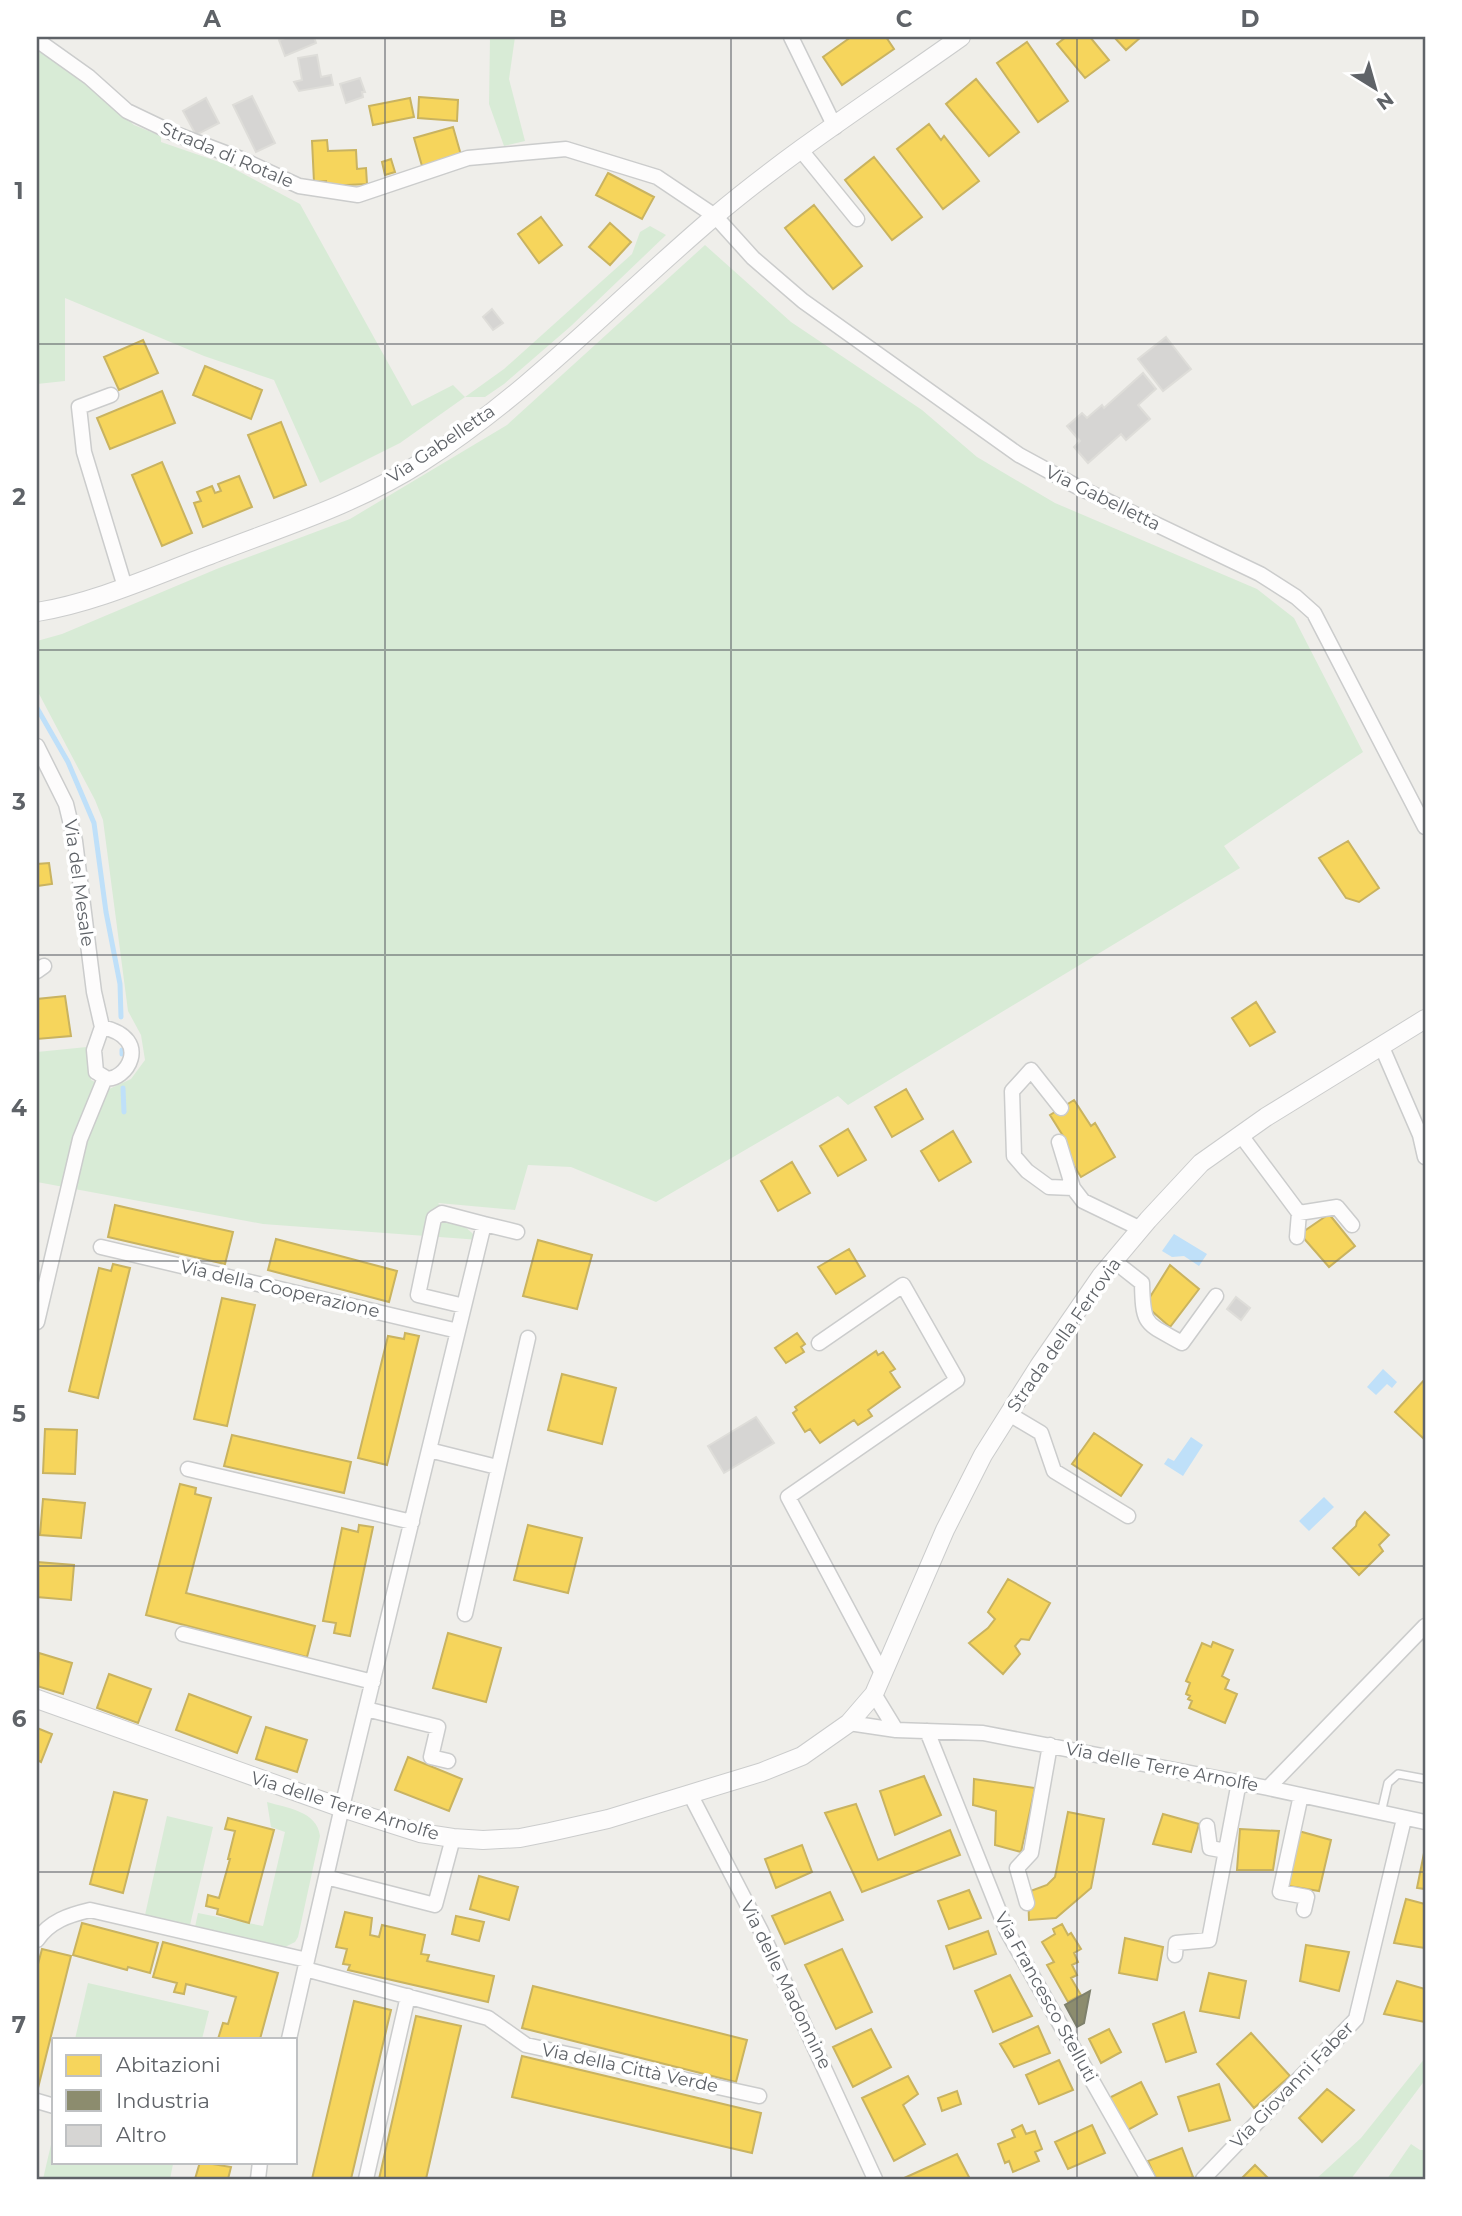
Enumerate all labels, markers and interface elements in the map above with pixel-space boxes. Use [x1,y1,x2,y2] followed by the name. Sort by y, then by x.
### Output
[202,5,221,33] text: A
[549,5,567,33] text: B
[896,5,913,33] text: C
[1241,5,1260,33] text: D
[1340,52,1410,122] north arrow
[1372,87,1398,115] text: N
[157,117,297,193] street label: Strada di Rotale
[14,177,24,205] text: 1
[383,400,499,488] street label: Via Gabelletta
[1042,461,1164,535] street label: Via Gabelletta
[12,483,26,511] text: 2
[11,788,26,816] text: 3
[59,818,99,948] street label: Via del Mesale
[11,1094,27,1122] text: 4
[1002,1254,1126,1416] street label: Strada della Ferrovia
[178,1255,382,1323] street label: Via della Cooperazione
[12,1400,26,1428] text: 5
[12,1705,27,1733] text: 6
[1064,1738,1260,1796] street label: Via delle Terre Arnolfe
[248,1767,442,1845] street label: Via delle Terre Arnolfe
[736,1897,836,2073] street label: Via delle Madonnine
[990,1908,1102,2086] street label: Via Francesco Stelluti
[12,2011,26,2039] text: 7
[1226,2017,1358,2153] street label: Via Giovanni Faber
[52,2038,298,2164] legend
[540,2039,720,2097] street label: Via della Città Verde
[116,2052,221,2077] text: Abitazioni
[116,2088,210,2113] text: Industria
[116,2122,166,2147] text: Altro

